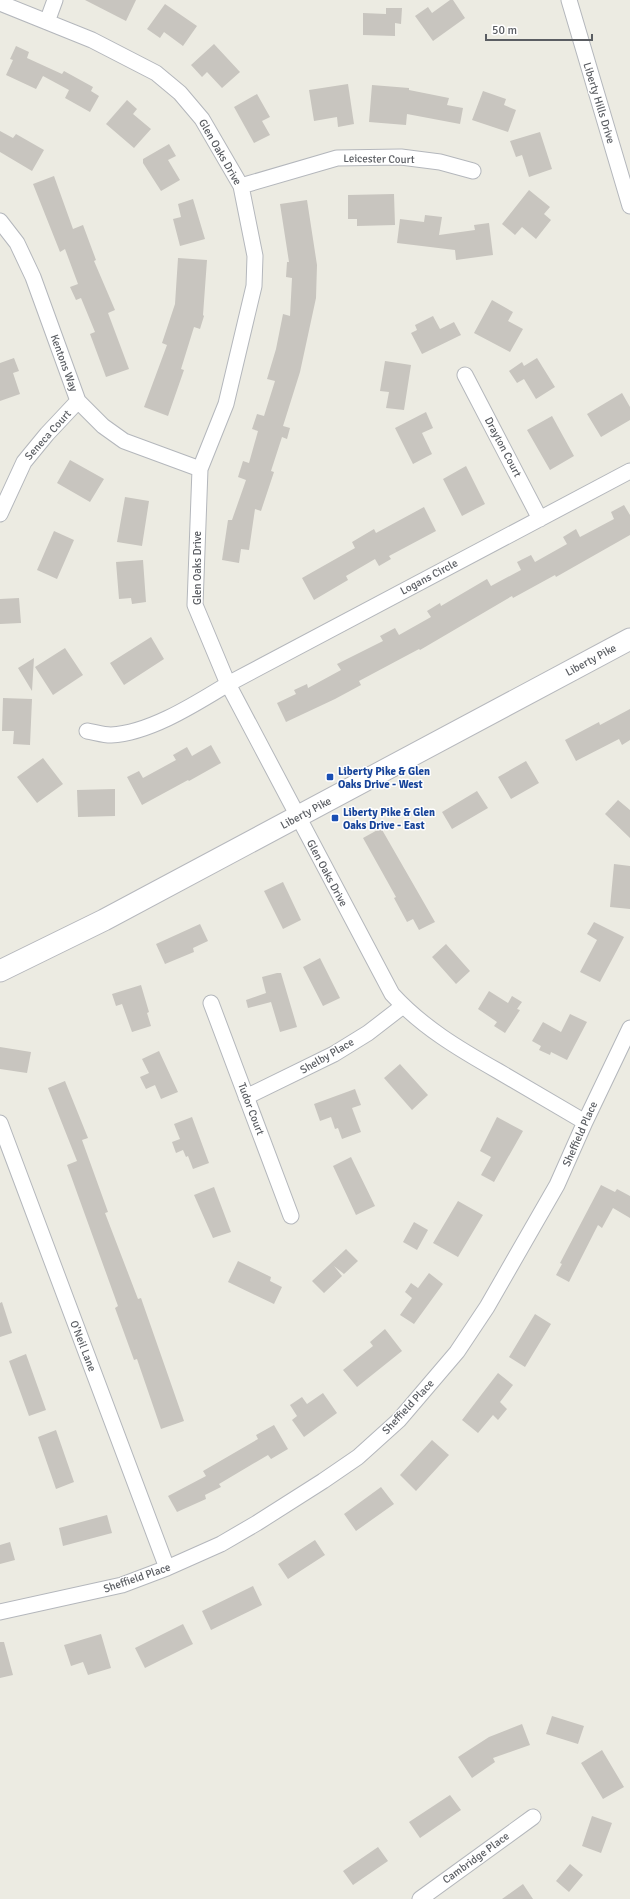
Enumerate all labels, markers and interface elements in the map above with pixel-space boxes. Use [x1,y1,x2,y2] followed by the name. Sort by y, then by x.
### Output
[486,16,592,42] scale bar
[492,23,517,38] text: 50 m
[580,61,618,145] street label: Liberty Hills Drive
[196,117,244,187] street label: Glen Oaks Drive
[343,152,415,166] street label: Leicester Court
[48,333,81,394] street label: Kentons Way
[22,407,74,463] street label: Seneca Court
[482,415,524,479] street label: Drayton Court
[191,531,204,605] street label: Glen Oaks Drive
[398,556,460,598] street label: Logans Circle
[563,641,619,679] street label: Liberty Pike
[338,765,430,791] place label: Liberty Pike & Glen Oaks Drive - West
[325,772,335,782] marker: Liberty Pike & Glen Oaks Drive - West
[278,794,334,832] street label: Liberty Pike
[343,806,435,832] place label: Liberty Pike & Glen Oaks Drive - East
[330,813,340,823] marker: Liberty Pike & Glen Oaks Drive - East
[304,837,350,909] street label: Glen Oaks Drive
[298,1035,356,1077] street label: Shelby Place
[235,1081,267,1137] street label: Tudor Court
[560,1099,600,1169] street label: Sheffield Place
[67,1319,99,1373] street label: O'Neil Lane
[379,1377,437,1437] street label: Sheffield Place
[102,1560,172,1596] street label: Sheffield Place
[440,1829,512,1887] street label: Cambridge Place

